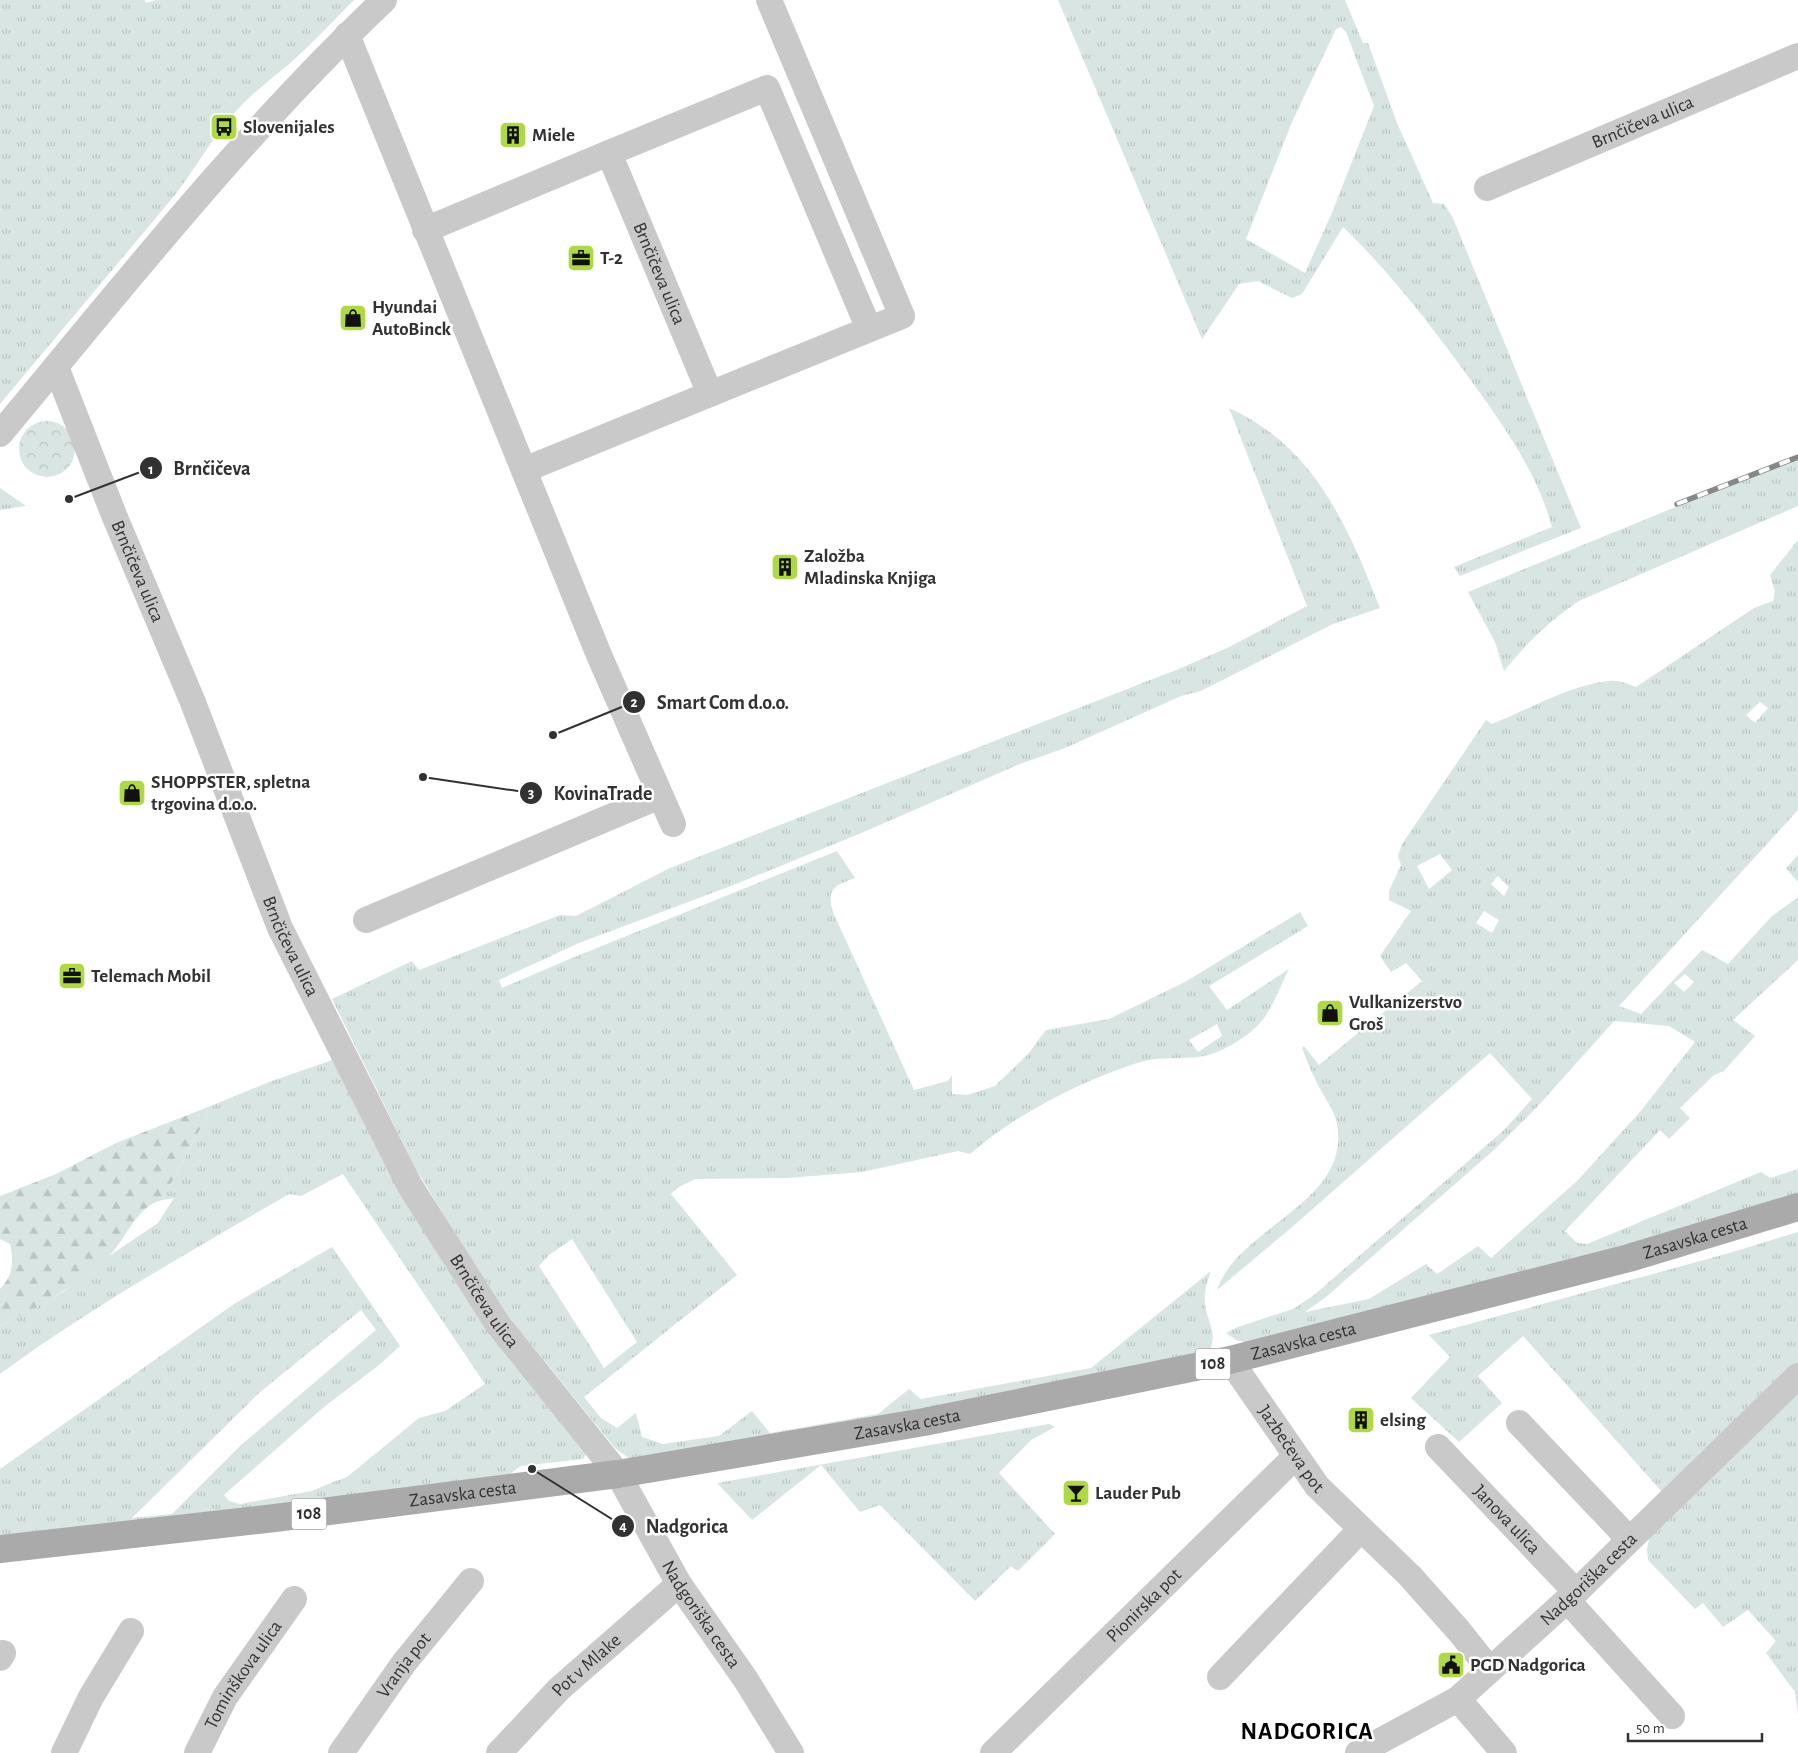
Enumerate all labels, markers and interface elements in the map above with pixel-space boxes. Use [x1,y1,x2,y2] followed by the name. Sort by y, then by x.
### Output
[1589,92,1696,152] street label: Brnčičeva ulica
[209,112,239,142] bus stop icon: Slovenijales
[243,118,335,137] place label: Slovenijales
[498,120,528,150] building icon: Miele
[532,126,575,145] place label: Miele
[630,220,689,327] street label: Brnčičeva ulica
[566,243,596,273] office icon: T-2
[600,249,623,268] place label: T-2
[372,298,451,339] place label: Hyundai AutoBinck
[338,303,368,333] shop icon: Hyundai AutoBinck
[139,451,261,486] callout: Brnčičeva
[173,459,251,479] text: Brnčičeva
[148,462,154,477] text: 1
[108,518,168,625] street label: Brnčičeva ulica
[804,547,937,588] place label: Založba Mladinska Knjiga
[770,552,800,582] building icon: Založba Mladinska Knjiga
[622,684,799,719] callout: Smart Com d.o.o.
[657,693,789,713] text: Smart Com d.o.o.
[630,695,638,710] text: 2
[151,773,310,814] place label: SHOPPSTER, spletna trgovina d.o.o.
[519,775,663,810] callout: KovinaTrade
[117,778,147,808] shop icon: SHOPPSTER, spletna trgovina d.o.o.
[553,784,653,804] text: KovinaTrade
[528,786,534,801] text: 3
[259,893,322,1000] street label: Brnčičeva ulica
[57,961,87,991] office icon: Telemach Mobil
[91,967,211,986] place label: Telemach Mobil
[1349,993,1462,1034] place label: Vulkanizerstvo Groš
[1315,998,1345,1028] shop icon: Vulkanizerstvo Groš
[1641,1213,1750,1263] street label: Zasavska cesta
[446,1251,523,1352] street label: Brnčičeva ulica
[1249,1319,1358,1364] street label: Zasavska cesta
[1196,1348,1230,1380] road number: 108
[1255,1402,1328,1497] street label: Jazbečeva pot
[853,1405,962,1443] street label: Zasavska cesta
[1346,1405,1376,1435] building icon: elsing
[1380,1411,1426,1430] place label: elsing
[408,1478,518,1510] street label: Zasavska cesta
[1061,1478,1091,1508] bar icon: Lauder Pub
[1470,1481,1544,1558] street label: Janova ulica
[1095,1484,1181,1503] place label: Lauder Pub
[292,1498,326,1530] road number: 108
[611,1508,739,1543] callout: Nadgorica
[646,1517,729,1537] text: Nadgorica
[619,1519,627,1534] text: 4
[1536,1529,1641,1629] street label: Nadgoriška cesta
[658,1557,744,1672] street label: Nadgoriška cesta
[1103,1565,1185,1646] street label: Pionirska pot
[201,1617,285,1732] street label: Tominškova ulica
[373,1629,434,1701] street label: Vranja pot
[548,1630,624,1700] street label: Pot v Mlake
[1436,1650,1466,1680] public building icon: PGD Nadgorica
[1470,1656,1586,1675] place label: PGD Nadgorica
[1628,1710,1762,1742] scale bar
[1240,1720,1374,1744] district label: NADGORICA
[1636,1721,1665,1736] text: 50 m

